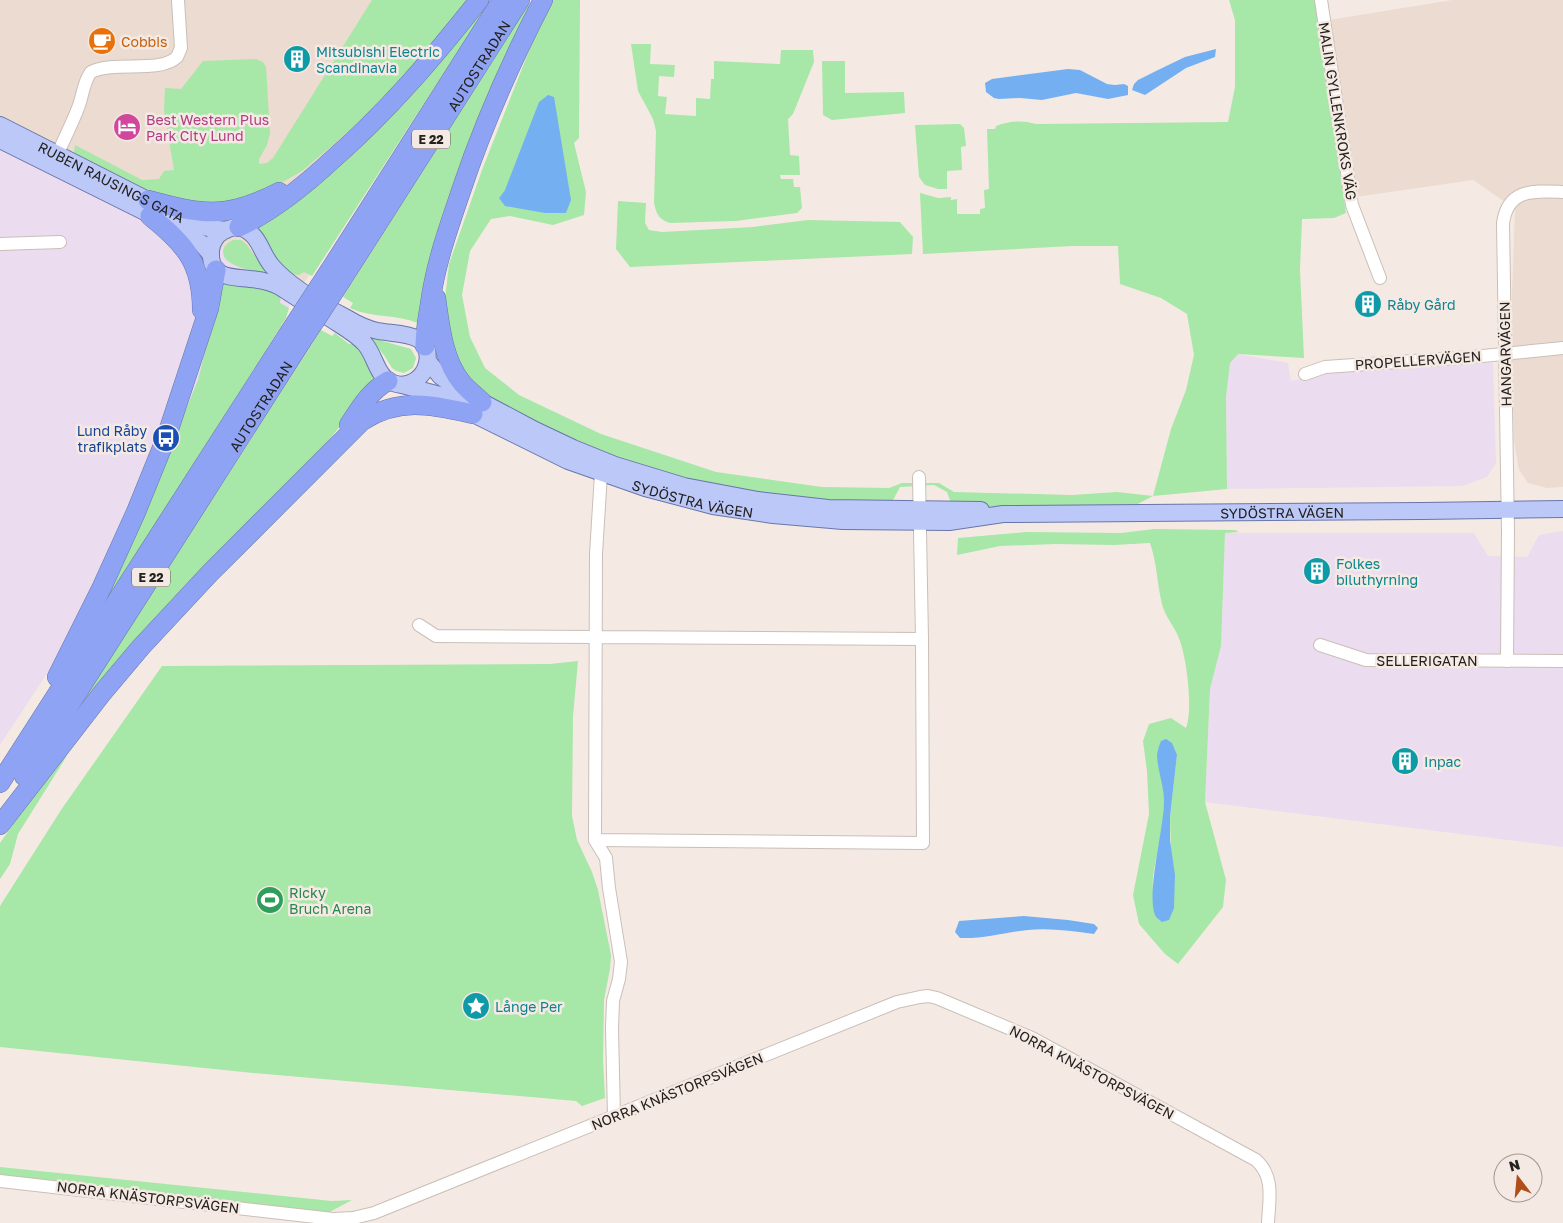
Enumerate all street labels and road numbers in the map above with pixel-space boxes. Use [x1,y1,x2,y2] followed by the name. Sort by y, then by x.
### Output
[443,17,513,114] street label: AUTOSTRADAN
[1316,21,1360,201] street label: MALIN GYLLENKROKS VÄG
[412,130,450,148] road number: E 22
[36,137,188,226] street label: RUBEN RAUSINGS GATA
[1496,301,1514,407] street label: HANGARVÄGEN
[1354,347,1482,373] street label: PROPELLERVÄGEN
[225,358,295,454] street label: AUTOSTRADAN
[630,476,755,520] street label: SYDÖSTRA VÄGEN
[1220,503,1344,521] street label: SYDÖSTRA VÄGEN
[132,568,170,586] road number: E 22
[1376,652,1478,669] street label: SELLERIGATAN
[1007,1021,1177,1123] street label: NORRA KNÄSTORPSVÄGEN
[589,1049,765,1133] street label: NORRA KNÄSTORPSVÄGEN
[56,1177,240,1217] street label: NORRA KNÄSTORPSVÄGEN

